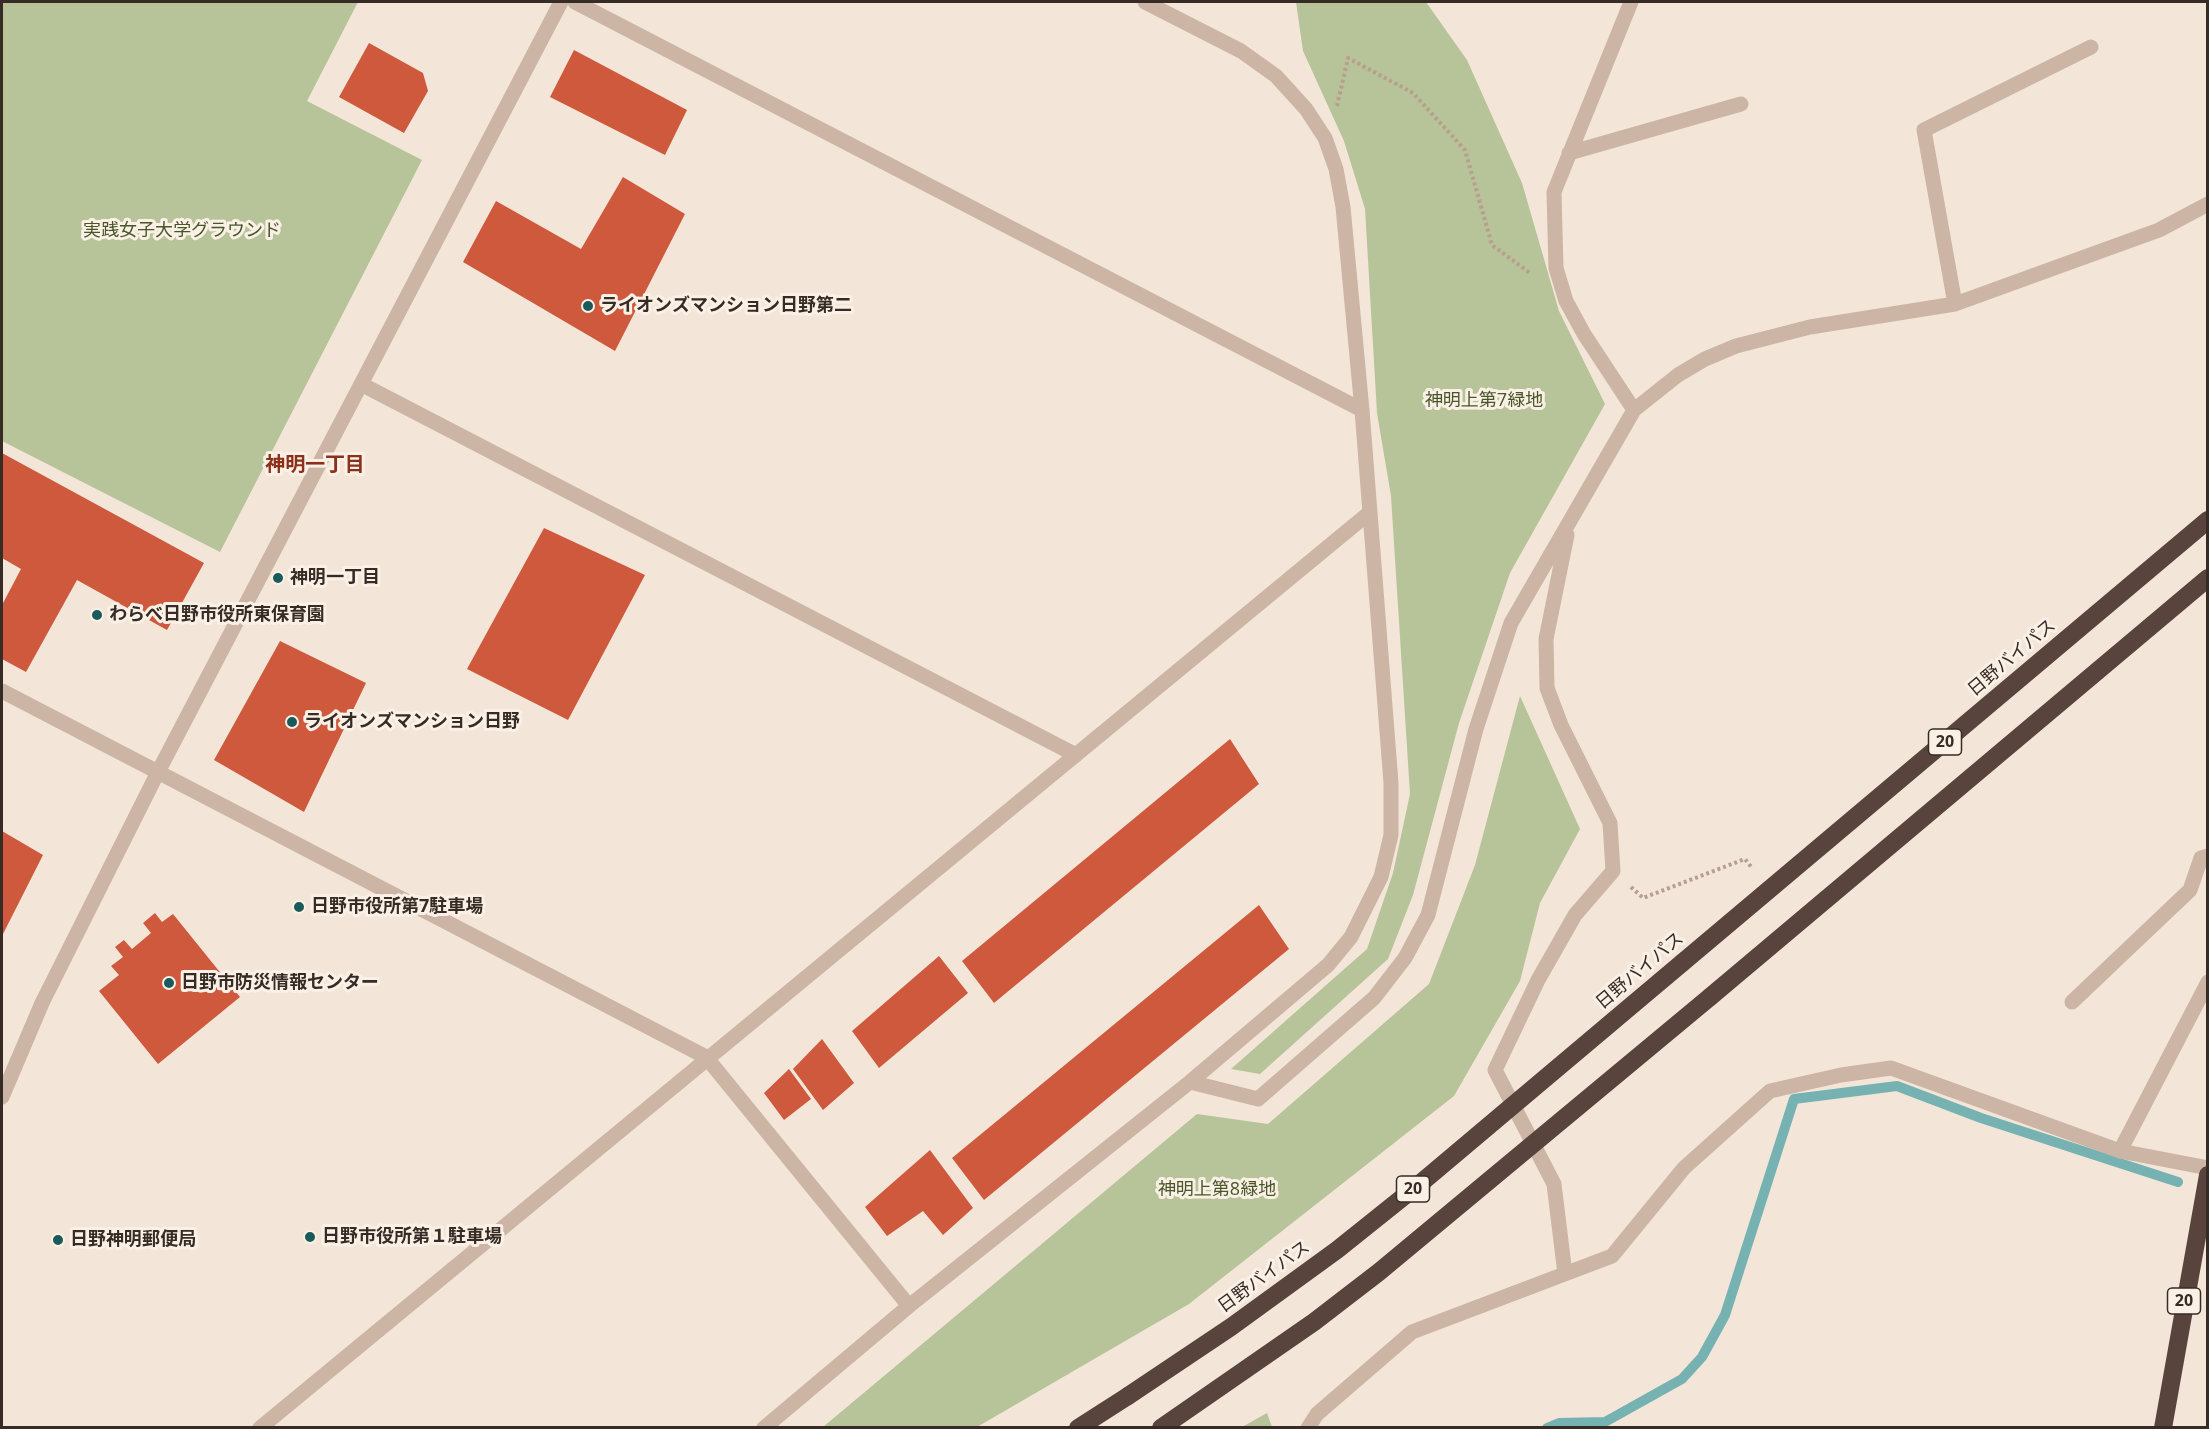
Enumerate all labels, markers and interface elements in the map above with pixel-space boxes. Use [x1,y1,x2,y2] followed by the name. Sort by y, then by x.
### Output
[83,220,281,242] park label: 実践女子大学グラウンド
[600,295,852,317] place label: ライオンズマンション日野第二
[581,299,595,313] marker: ライオンズマンション日野第二
[1425,390,1543,412] park label: 神明上第7緑地
[265,453,365,477] district label: 神明一丁目
[290,567,380,589] place label: 神明一丁目
[271,571,285,585] marker: 神明一丁目
[109,604,325,626] place label: わらべ日野市役所東保育園
[90,608,104,622] marker: わらべ日野市役所東保育園
[1964,615,2060,701] street label: 日野バイパス
[304,711,520,733] place label: ライオンズマンション日野
[285,715,299,729] marker: ライオンズマンション日野
[1928,729,1962,755] road number: 20
[311,896,483,918] place label: 日野市役所第7駐車場
[292,900,306,914] marker: 日野市役所第7駐車場
[1592,928,1688,1014] street label: 日野バイパス
[181,972,379,994] place label: 日野市防災情報センター
[162,976,176,990] marker: 日野市防災情報センター
[1396,1176,1430,1202] road number: 20
[1158,1179,1276,1201] park label: 神明上第8緑地
[322,1226,502,1248] place label: 日野市役所第１駐車場
[70,1229,196,1251] place label: 日野神明郵便局
[303,1230,317,1244] marker: 日野市役所第１駐車場
[51,1233,65,1247] marker: 日野神明郵便局
[1214,1237,1314,1317] street label: 日野バイパス
[2168,1288,2200,1314] road number: 20

